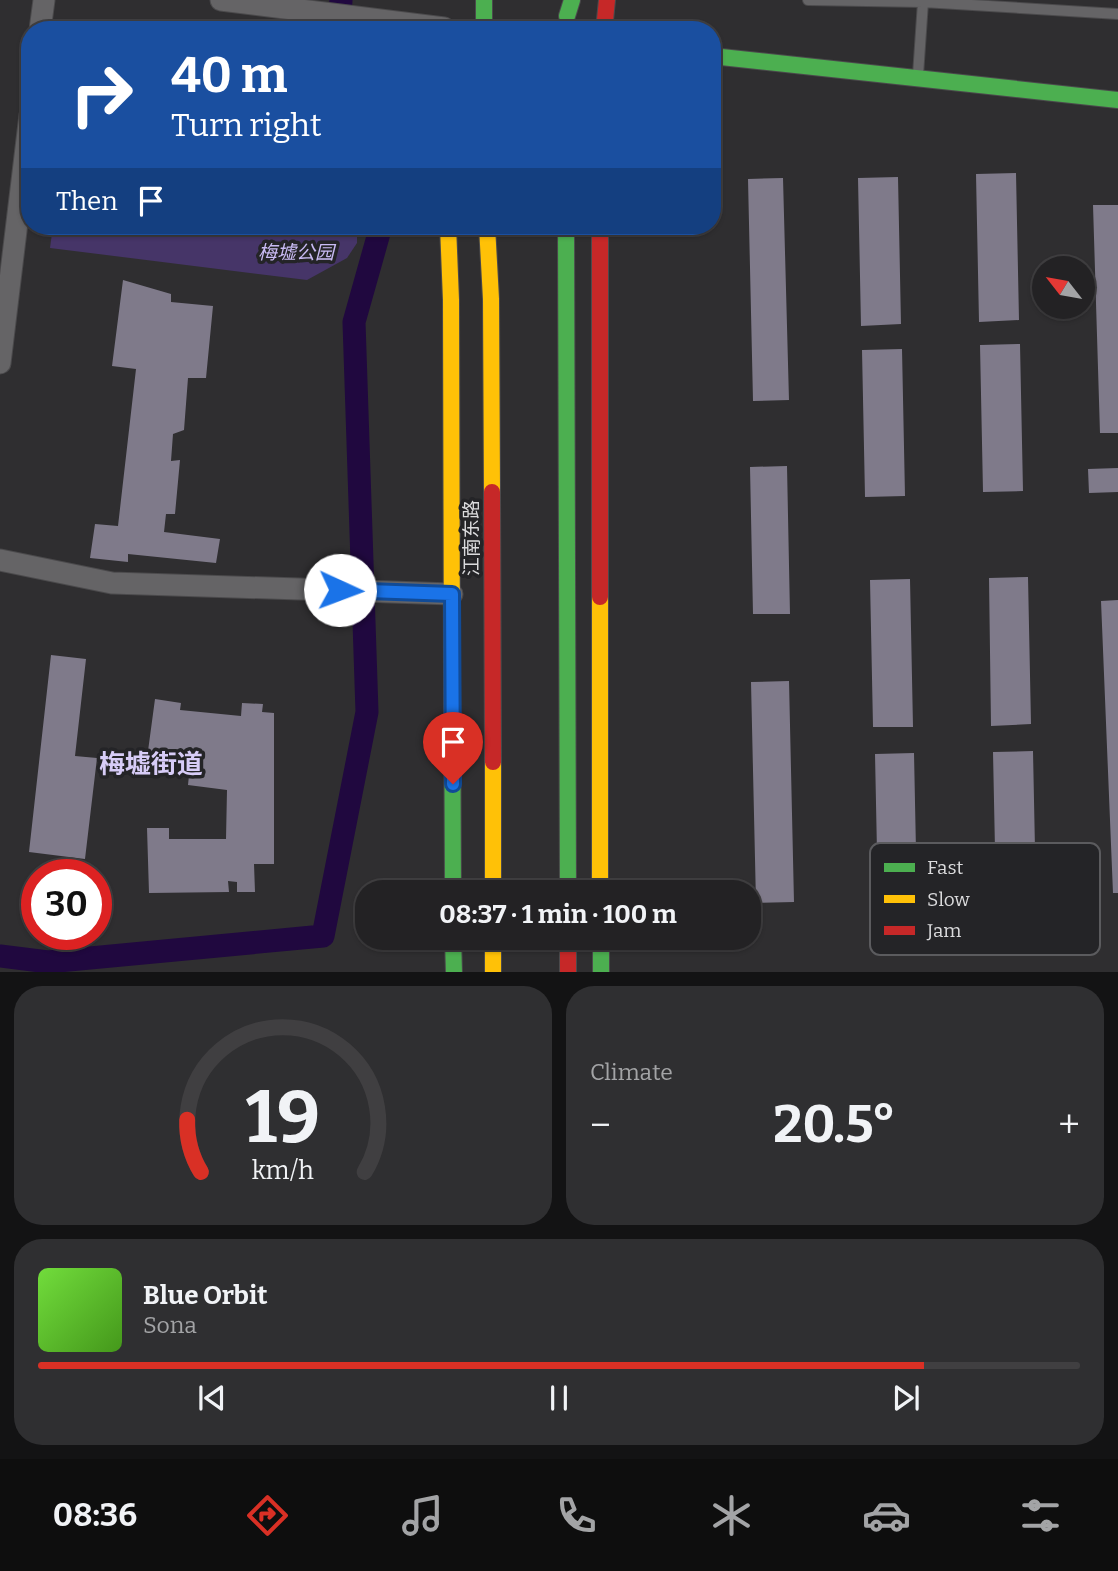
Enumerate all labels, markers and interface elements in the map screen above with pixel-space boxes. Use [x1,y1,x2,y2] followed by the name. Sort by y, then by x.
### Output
[171,46,288,105] text: 40 m
[56,49,147,140] icon: right
[171,106,322,144] text: Turn right
[132,182,170,220] icon: arrive
[56,186,118,217] text: Then
[258,241,337,264] park label: 梅墟公园
[1032,256,1096,318] north arrow
[1032,256,1095,319] map controls
[460,500,483,576] street label: 江南东路
[303,553,377,627] position arrow
[423,712,483,784] pin
[434,723,472,761] icon: arrive
[99,749,203,780] district label: 梅墟街道
[870,843,1100,955] legend
[927,856,964,879] text: Fast
[21,859,112,950] speed limit sign: 30
[927,888,970,911] text: Slow
[439,899,677,930] text: 08:37 · 1 min · 100 m
[926,919,961,942] text: Jam
[590,1058,673,1086] text: Climate
[246,1074,320,1161] text: 19
[773,1093,896,1156] text: 20.5°
[590,1102,611,1148] text: −
[1058,1102,1080,1148] text: +
[252,1155,314,1185] text: km/h
[143,1280,267,1311] text: Blue Orbit
[143,1311,197,1339] text: Sona
[193,1379,231,1417] icon: previous
[540,1379,578,1417] icon: pause
[887,1379,925,1417] icon: next
[243,1491,292,1540] icon: directions
[398,1491,447,1540] icon: music
[552,1491,601,1540] icon: phone
[707,1491,756,1540] icon: climate
[862,1491,911,1540] icon: car
[1016,1491,1065,1540] icon: filters
[53,1496,137,1534] text: 08:36

